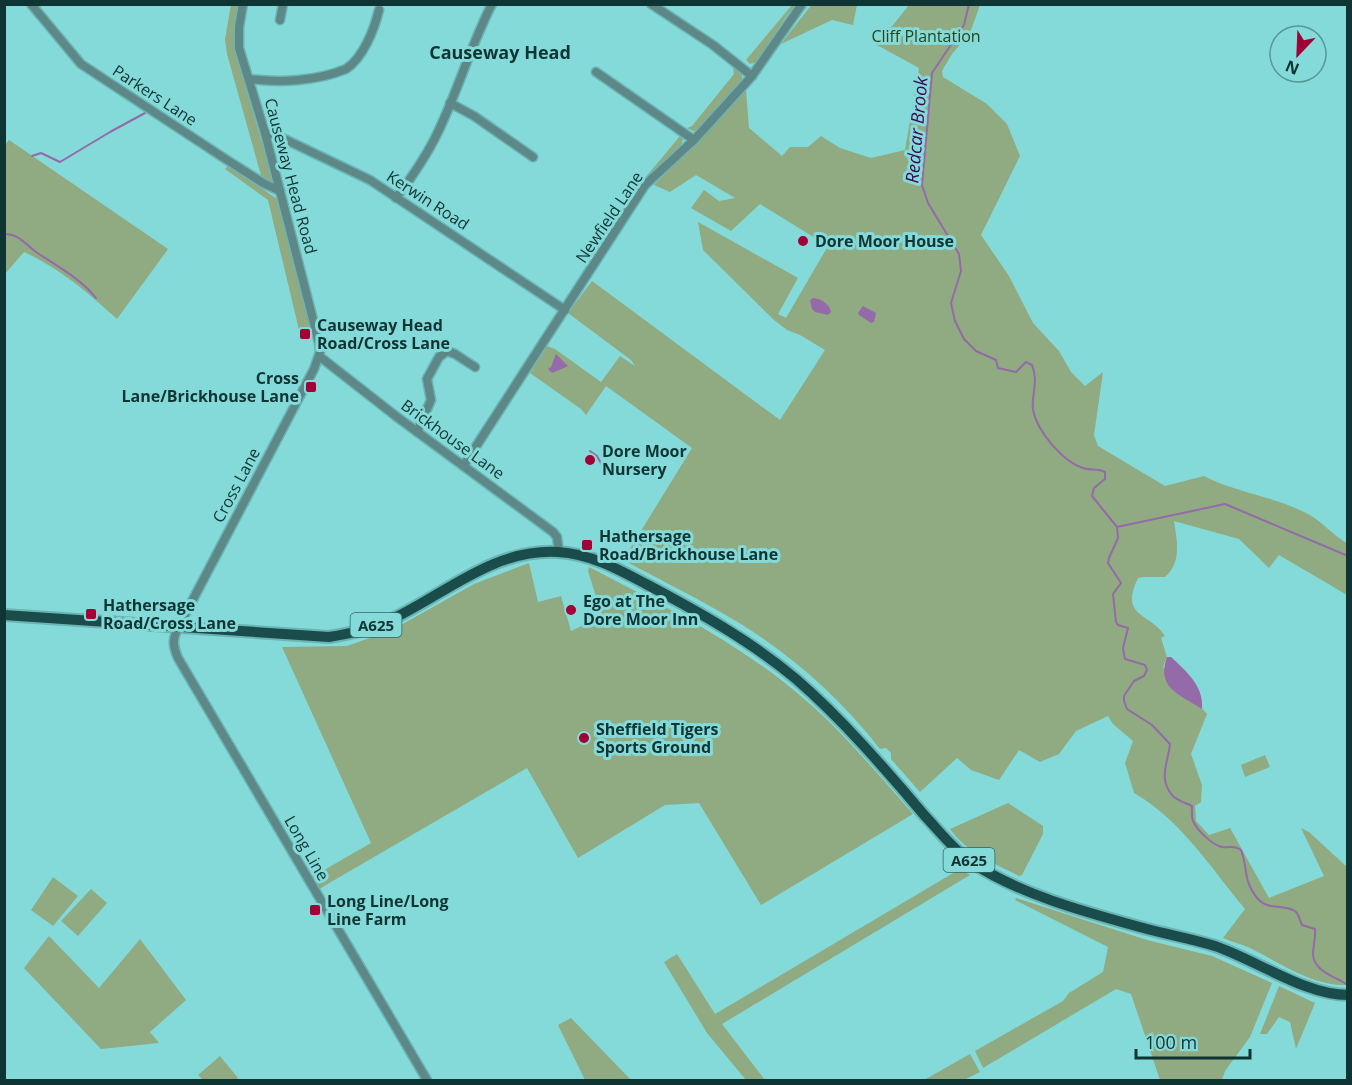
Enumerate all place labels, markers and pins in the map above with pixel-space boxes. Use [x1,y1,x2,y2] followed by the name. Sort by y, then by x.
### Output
[815,230,954,252] place label: Dore Moor House
[796,234,810,248] marker: Dore Moor House
[317,314,450,354] place label: Causeway Head Road/Cross Lane
[298,327,312,341] marker: Causeway Head Road/Cross Lane
[122,367,299,407] place label: Cross Lane/Brickhouse Lane
[304,380,318,394] marker: Cross Lane/Brickhouse Lane
[602,440,687,480] place label: Dore Moor Nursery
[583,453,597,467] marker: Dore Moor Nursery
[599,525,778,565] place label: Hathersage Road/Brickhouse Lane
[580,538,594,552] marker: Hathersage Road/Brickhouse Lane
[583,590,698,630] place label: Ego at The Dore Moor Inn
[103,594,236,634] place label: Hathersage Road/Cross Lane
[564,603,578,617] marker: Ego at The Dore Moor Inn
[84,607,98,621] marker: Hathersage Road/Cross Lane
[596,718,719,758] place label: Sheffield Tigers Sports Ground
[577,731,591,745] marker: Sheffield Tigers Sports Ground
[327,890,449,930] place label: Long Line/Long Line Farm
[308,903,322,917] marker: Long Line/Long Line Farm

